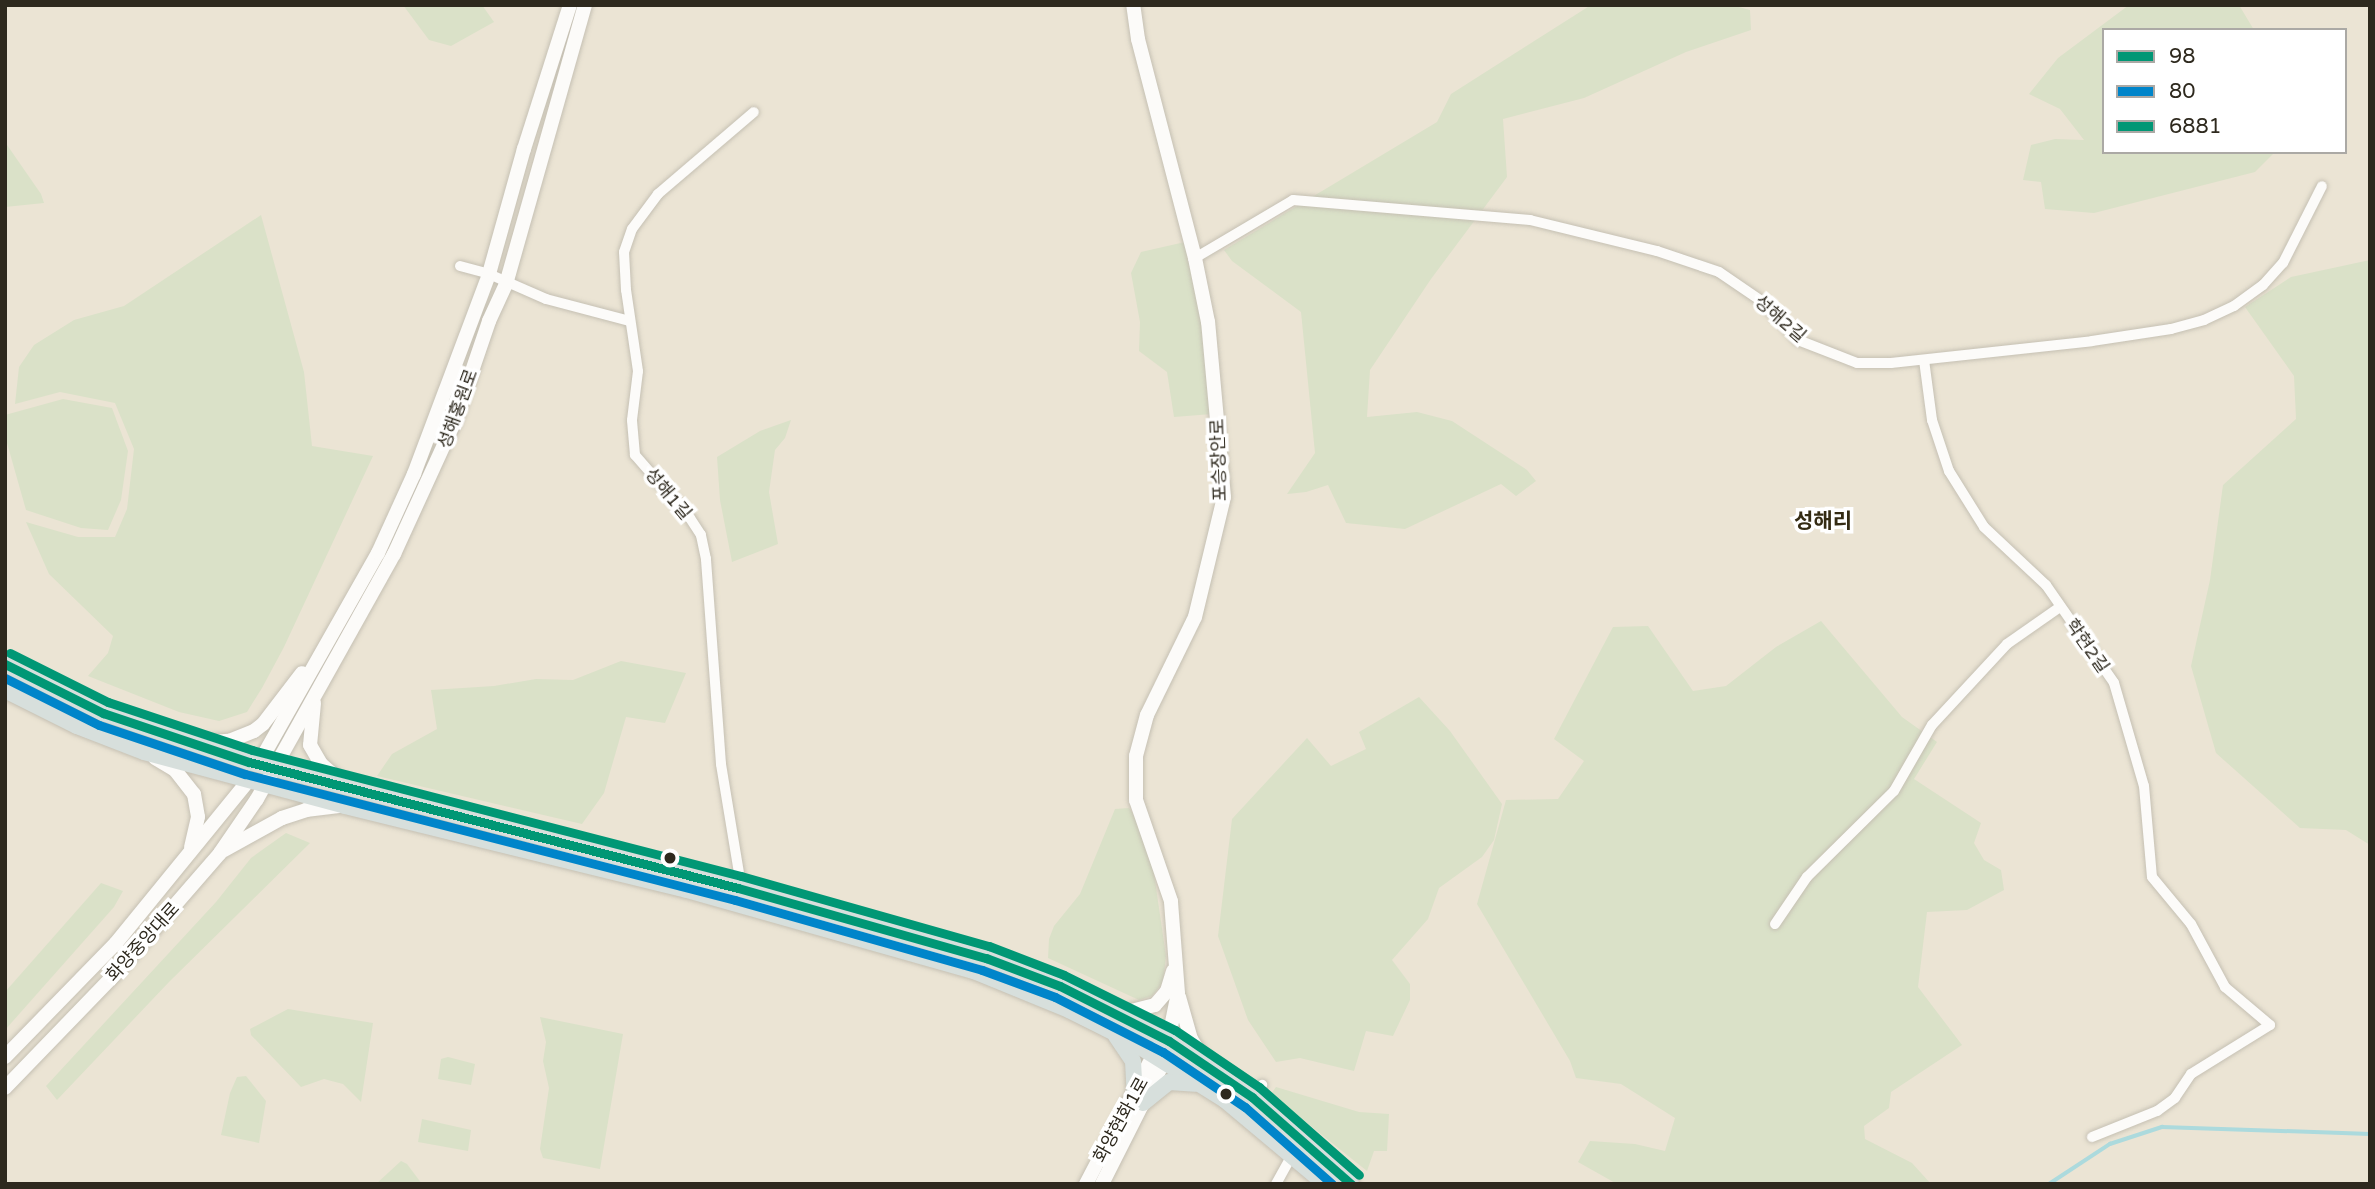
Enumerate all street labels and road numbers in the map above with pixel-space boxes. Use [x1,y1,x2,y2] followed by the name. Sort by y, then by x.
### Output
[1750,291,1810,347] street label: 성해2길
[434,366,482,452] street label: 성해홍원로
[1207,418,1231,502] street label: 포승장안로
[640,464,696,524] street label: 성해1길
[2061,615,2113,677] street label: 학현2길
[102,898,184,986] street label: 화양중앙대로
[1089,1074,1153,1166] street label: 화양현화1로

